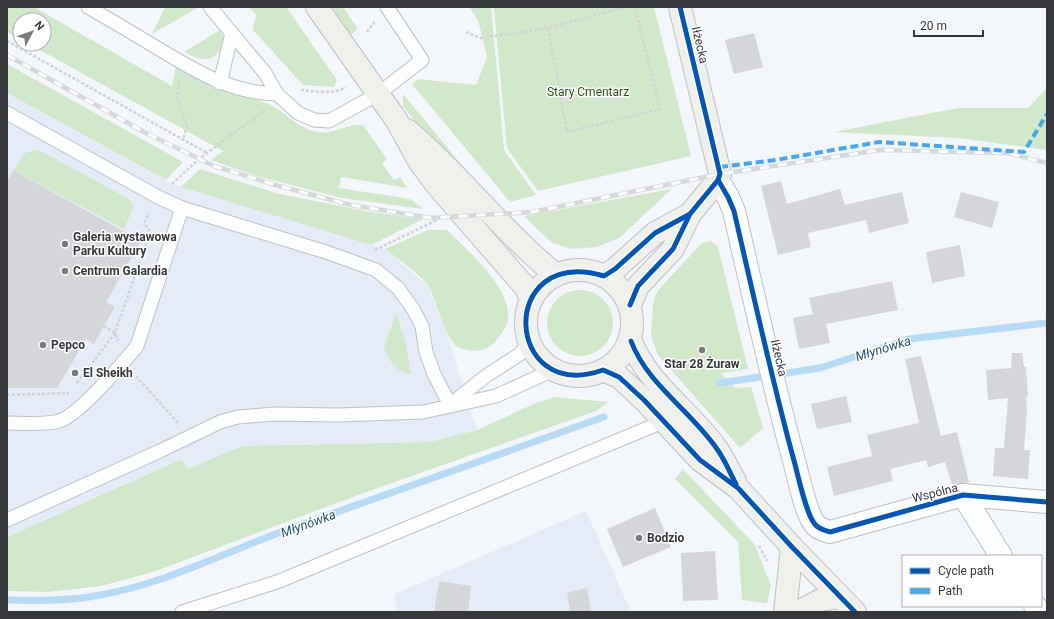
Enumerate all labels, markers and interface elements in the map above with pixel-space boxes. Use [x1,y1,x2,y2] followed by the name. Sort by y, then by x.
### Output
[12,12,52,52] north arrow
[914,12,983,38] scale bar
[32,19,47,33] text: N
[920,19,947,33] text: 20 m
[689,25,711,65] street label: Iłżecka
[547,85,629,99] park label: Stary Cmentarz
[73,230,177,258] place label: Galeria wystawowa Parku Kultury
[60,239,70,249] marker: Galeria wystawowa Parku Kultury
[73,264,168,278] place label: Centrum Galardia
[60,266,70,276] marker: Centrum Galardia
[854,333,913,364] water label: Młynówka
[51,338,85,352] place label: Pepco
[768,338,790,378] street label: Iłżecka
[38,340,48,350] marker: Pepco
[697,345,707,355] marker: Star 28 Żuraw
[664,356,740,371] place label: Star 28 Żuraw
[83,366,133,380] place label: El Sheikh
[70,368,80,378] marker: El Sheikh
[911,481,959,505] street label: Wspólna
[279,507,338,540] water label: Młynówka
[647,531,684,545] place label: Bodzio
[634,533,644,543] marker: Bodzio
[902,555,1042,607] legend
[938,564,994,578] text: Cycle path
[938,584,963,598] text: Path

